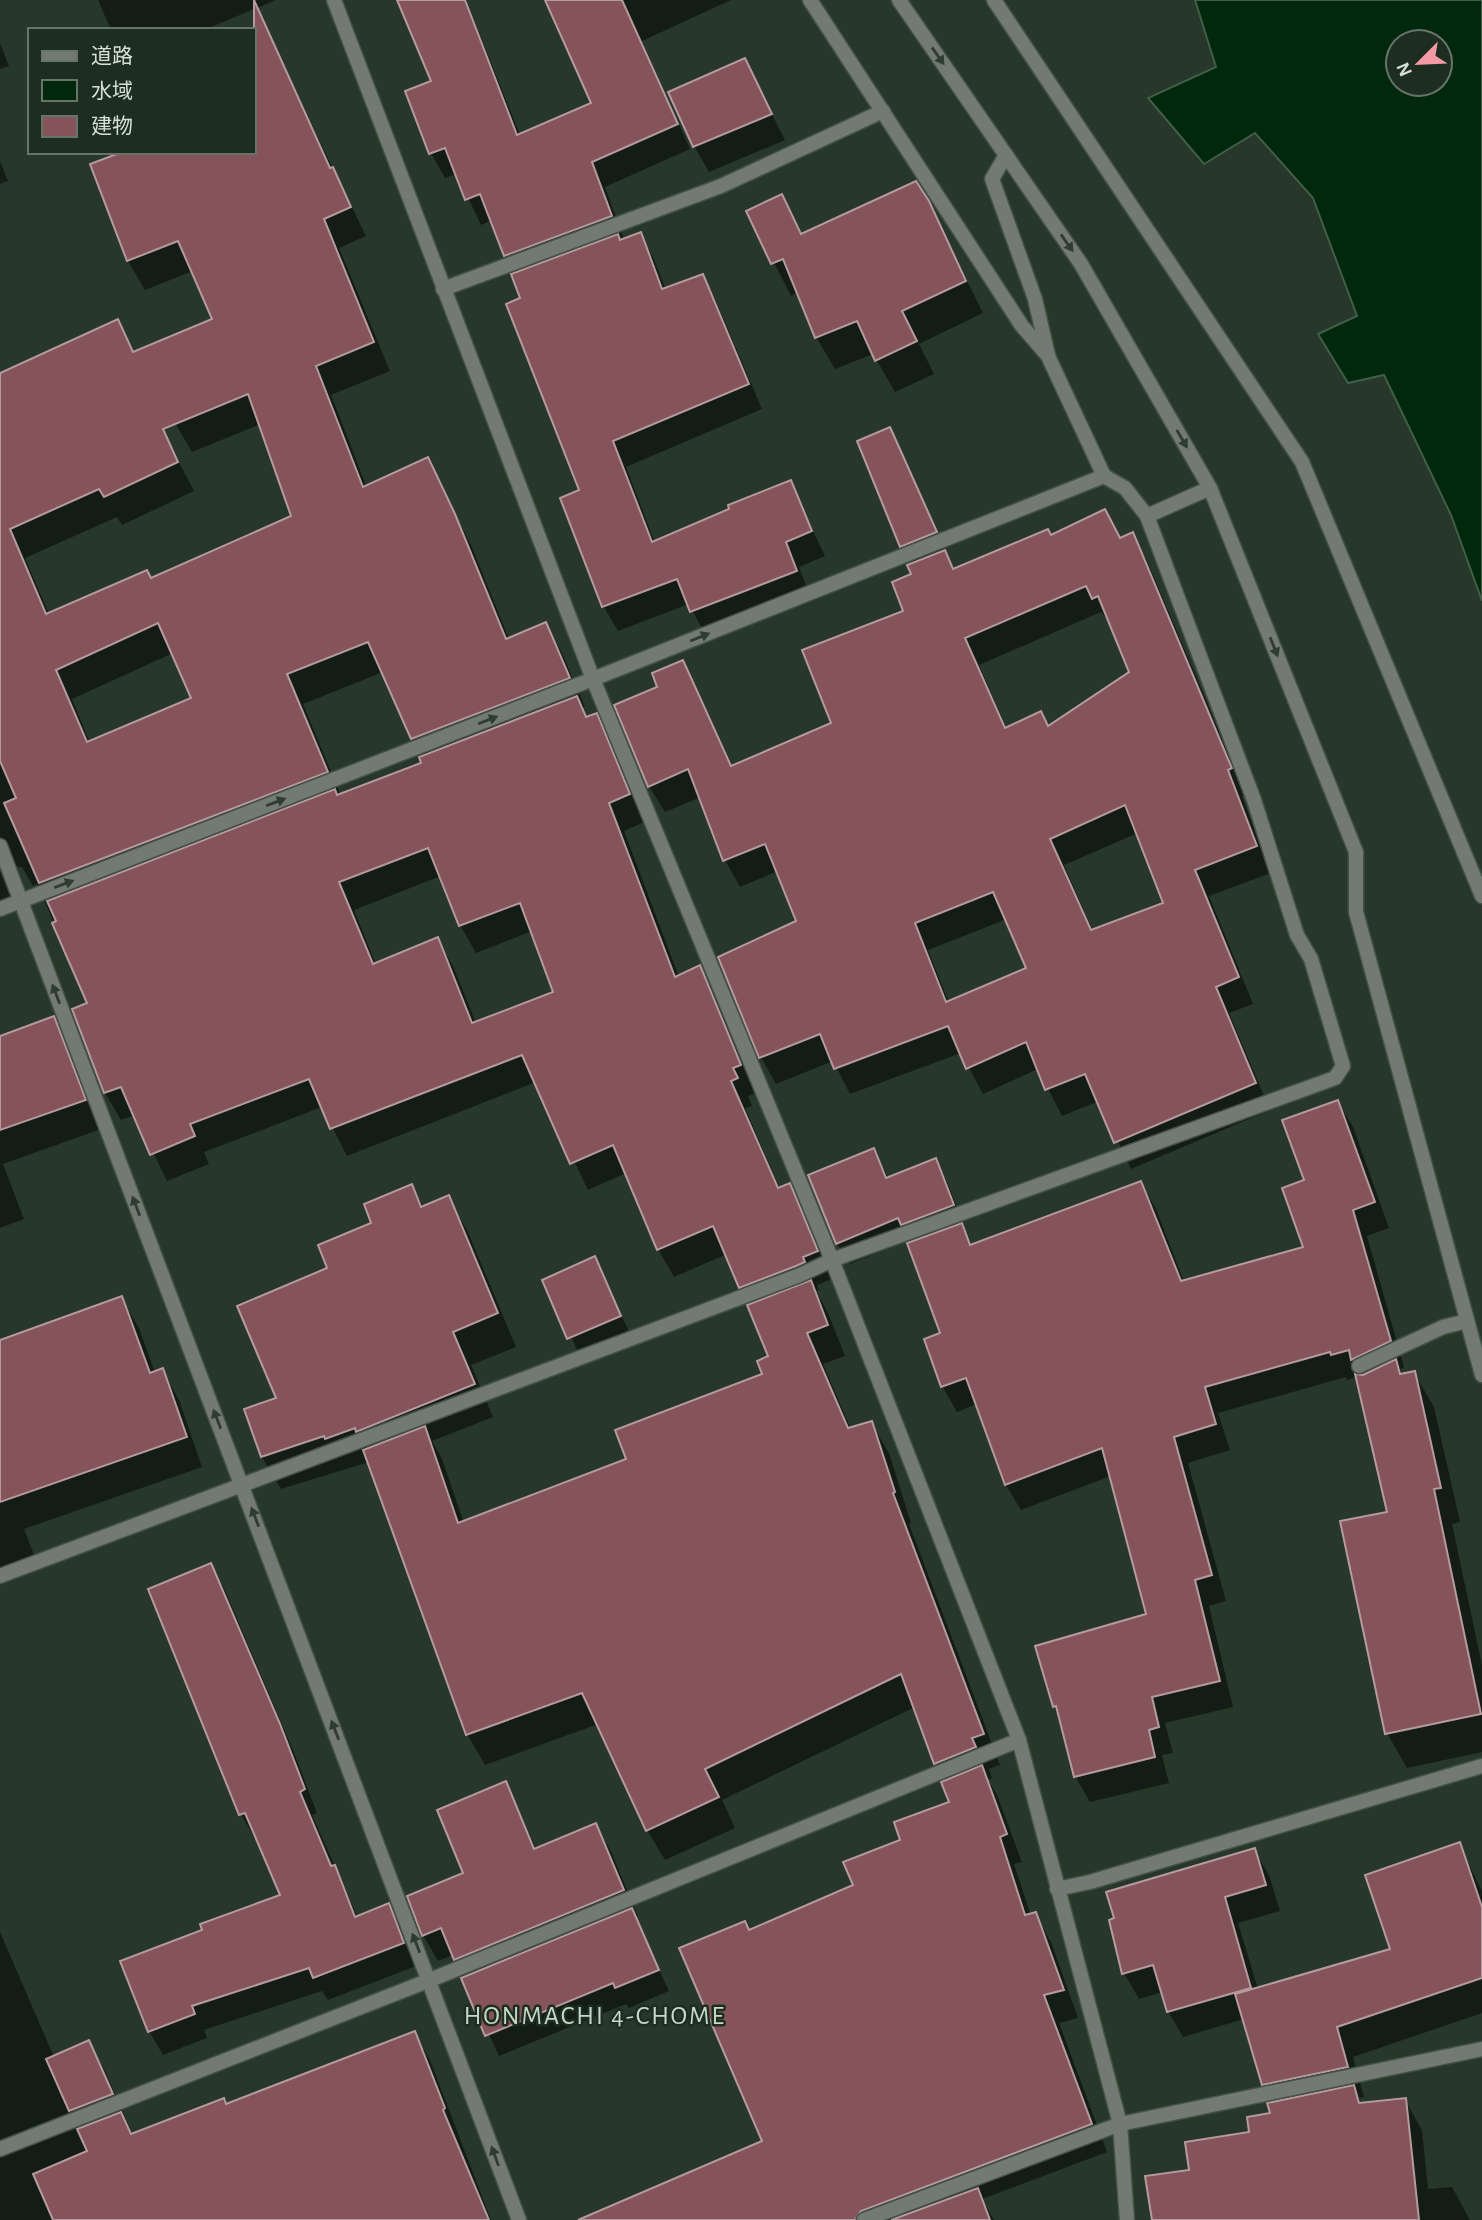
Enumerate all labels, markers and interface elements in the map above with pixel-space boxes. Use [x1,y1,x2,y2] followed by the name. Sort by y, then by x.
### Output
[28,28,256,154] legend
[1384,28,1454,98] north arrow
[91,45,133,67] text: 道路
[931,47,945,65] one-way arrow
[1393,59,1416,79] text: N
[91,80,133,102] text: 水域
[91,115,133,137] text: 建物
[1060,234,1073,253] one-way arrow
[1176,430,1188,449] one-way arrow
[689,631,710,642] one-way arrow
[1269,637,1280,658] one-way arrow
[478,715,499,726] one-way arrow
[265,797,286,808] one-way arrow
[53,879,74,890] one-way arrow
[50,983,61,1004] one-way arrow
[131,1196,142,1217] one-way arrow
[212,1408,223,1429] one-way arrow
[249,1507,260,1528] one-way arrow
[330,1720,341,1741] one-way arrow
[410,1932,421,1953] one-way arrow
[464,2003,726,2029] district label: HONMACHI 4-CHOME
[490,2145,501,2166] one-way arrow

